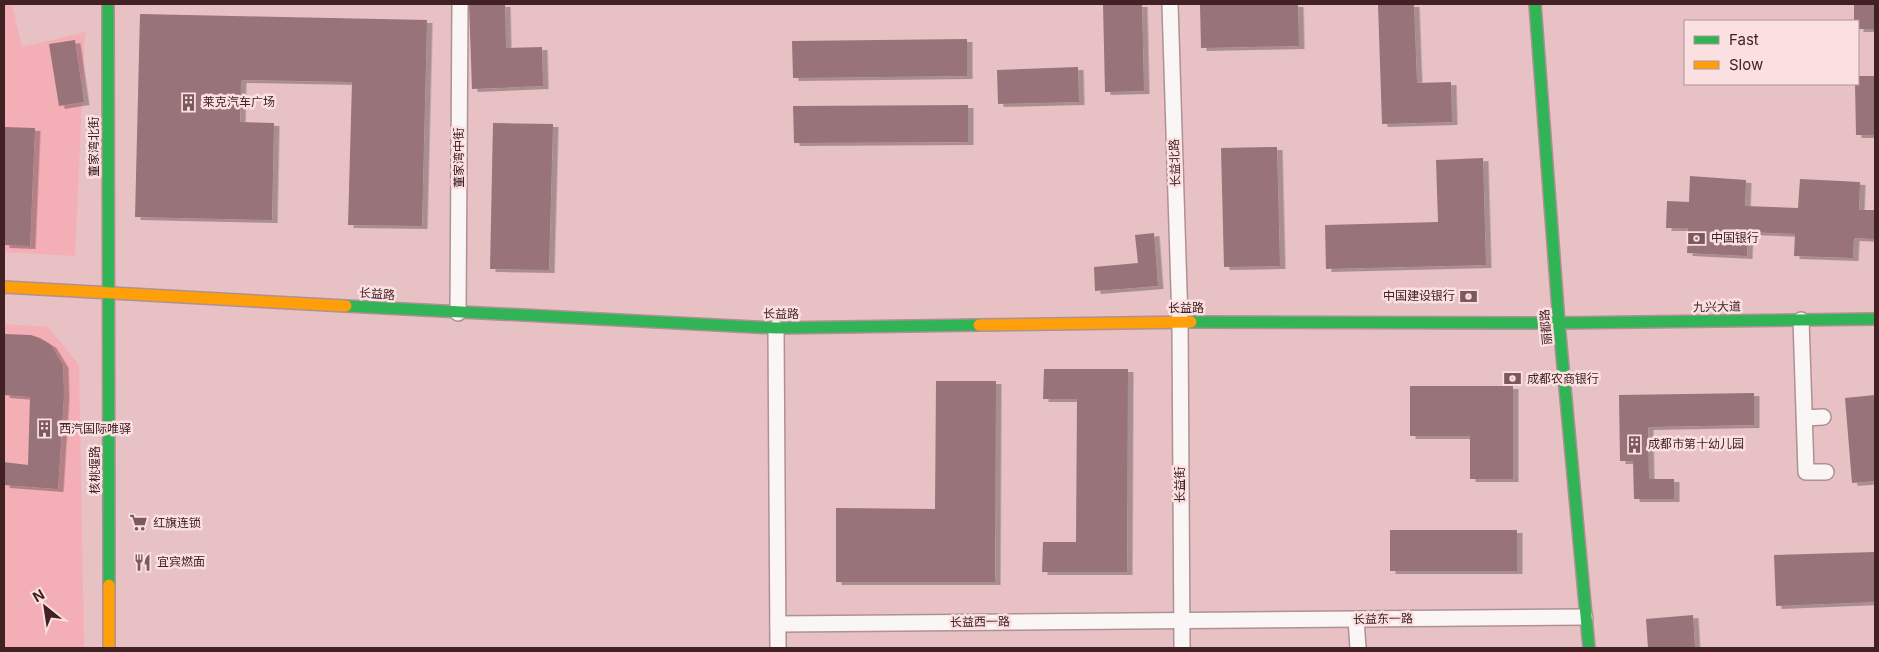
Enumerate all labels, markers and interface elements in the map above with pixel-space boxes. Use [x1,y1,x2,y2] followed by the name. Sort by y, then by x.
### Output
[1684,20,1859,85] legend
[1729,30,1759,49] text: Fast
[1729,55,1763,74] text: Slow
[179,92,199,112] building icon: 莱克汽车广场
[203,94,275,109] place label: 莱克汽车广场
[86,117,101,177] street label: 董家湾北街
[451,128,466,188] street label: 董家湾中街
[1166,139,1183,187] street label: 长益北路
[1687,228,1707,248] bank icon: 中国银行
[1711,230,1759,245] place label: 中国银行
[359,285,396,302] street label: 长益路
[1459,286,1479,306] bank icon: 中国建设银行
[1383,288,1455,303] place label: 中国建设银行
[1693,299,1741,314] street label: 九兴大道
[1168,300,1204,315] street label: 长益路
[763,306,799,321] street label: 长益路
[1536,308,1555,346] street label: 丽都路
[1503,369,1523,389] bank icon: 成都农商银行
[1527,371,1599,386] place label: 成都农商银行
[35,419,55,439] building icon: 西汽国际唯驿
[59,421,131,436] place label: 西汽国际唯驿
[1624,434,1644,454] building icon: 成都市第十幼儿园
[1648,436,1744,451] place label: 成都市第十幼儿园
[87,446,102,494] street label: 核桃堰路
[1172,467,1187,503] street label: 长益街
[129,513,149,533] supermarket icon: 红旗连锁
[153,515,201,530] place label: 红旗连锁
[133,552,153,572] restaurant icon: 宜宾燃面
[157,554,205,569] place label: 宜宾燃面
[20,582,70,632] north arrow
[29,585,47,605] text: N
[1353,610,1413,627] street label: 长益东一路
[950,613,1010,630] street label: 长益西一路

